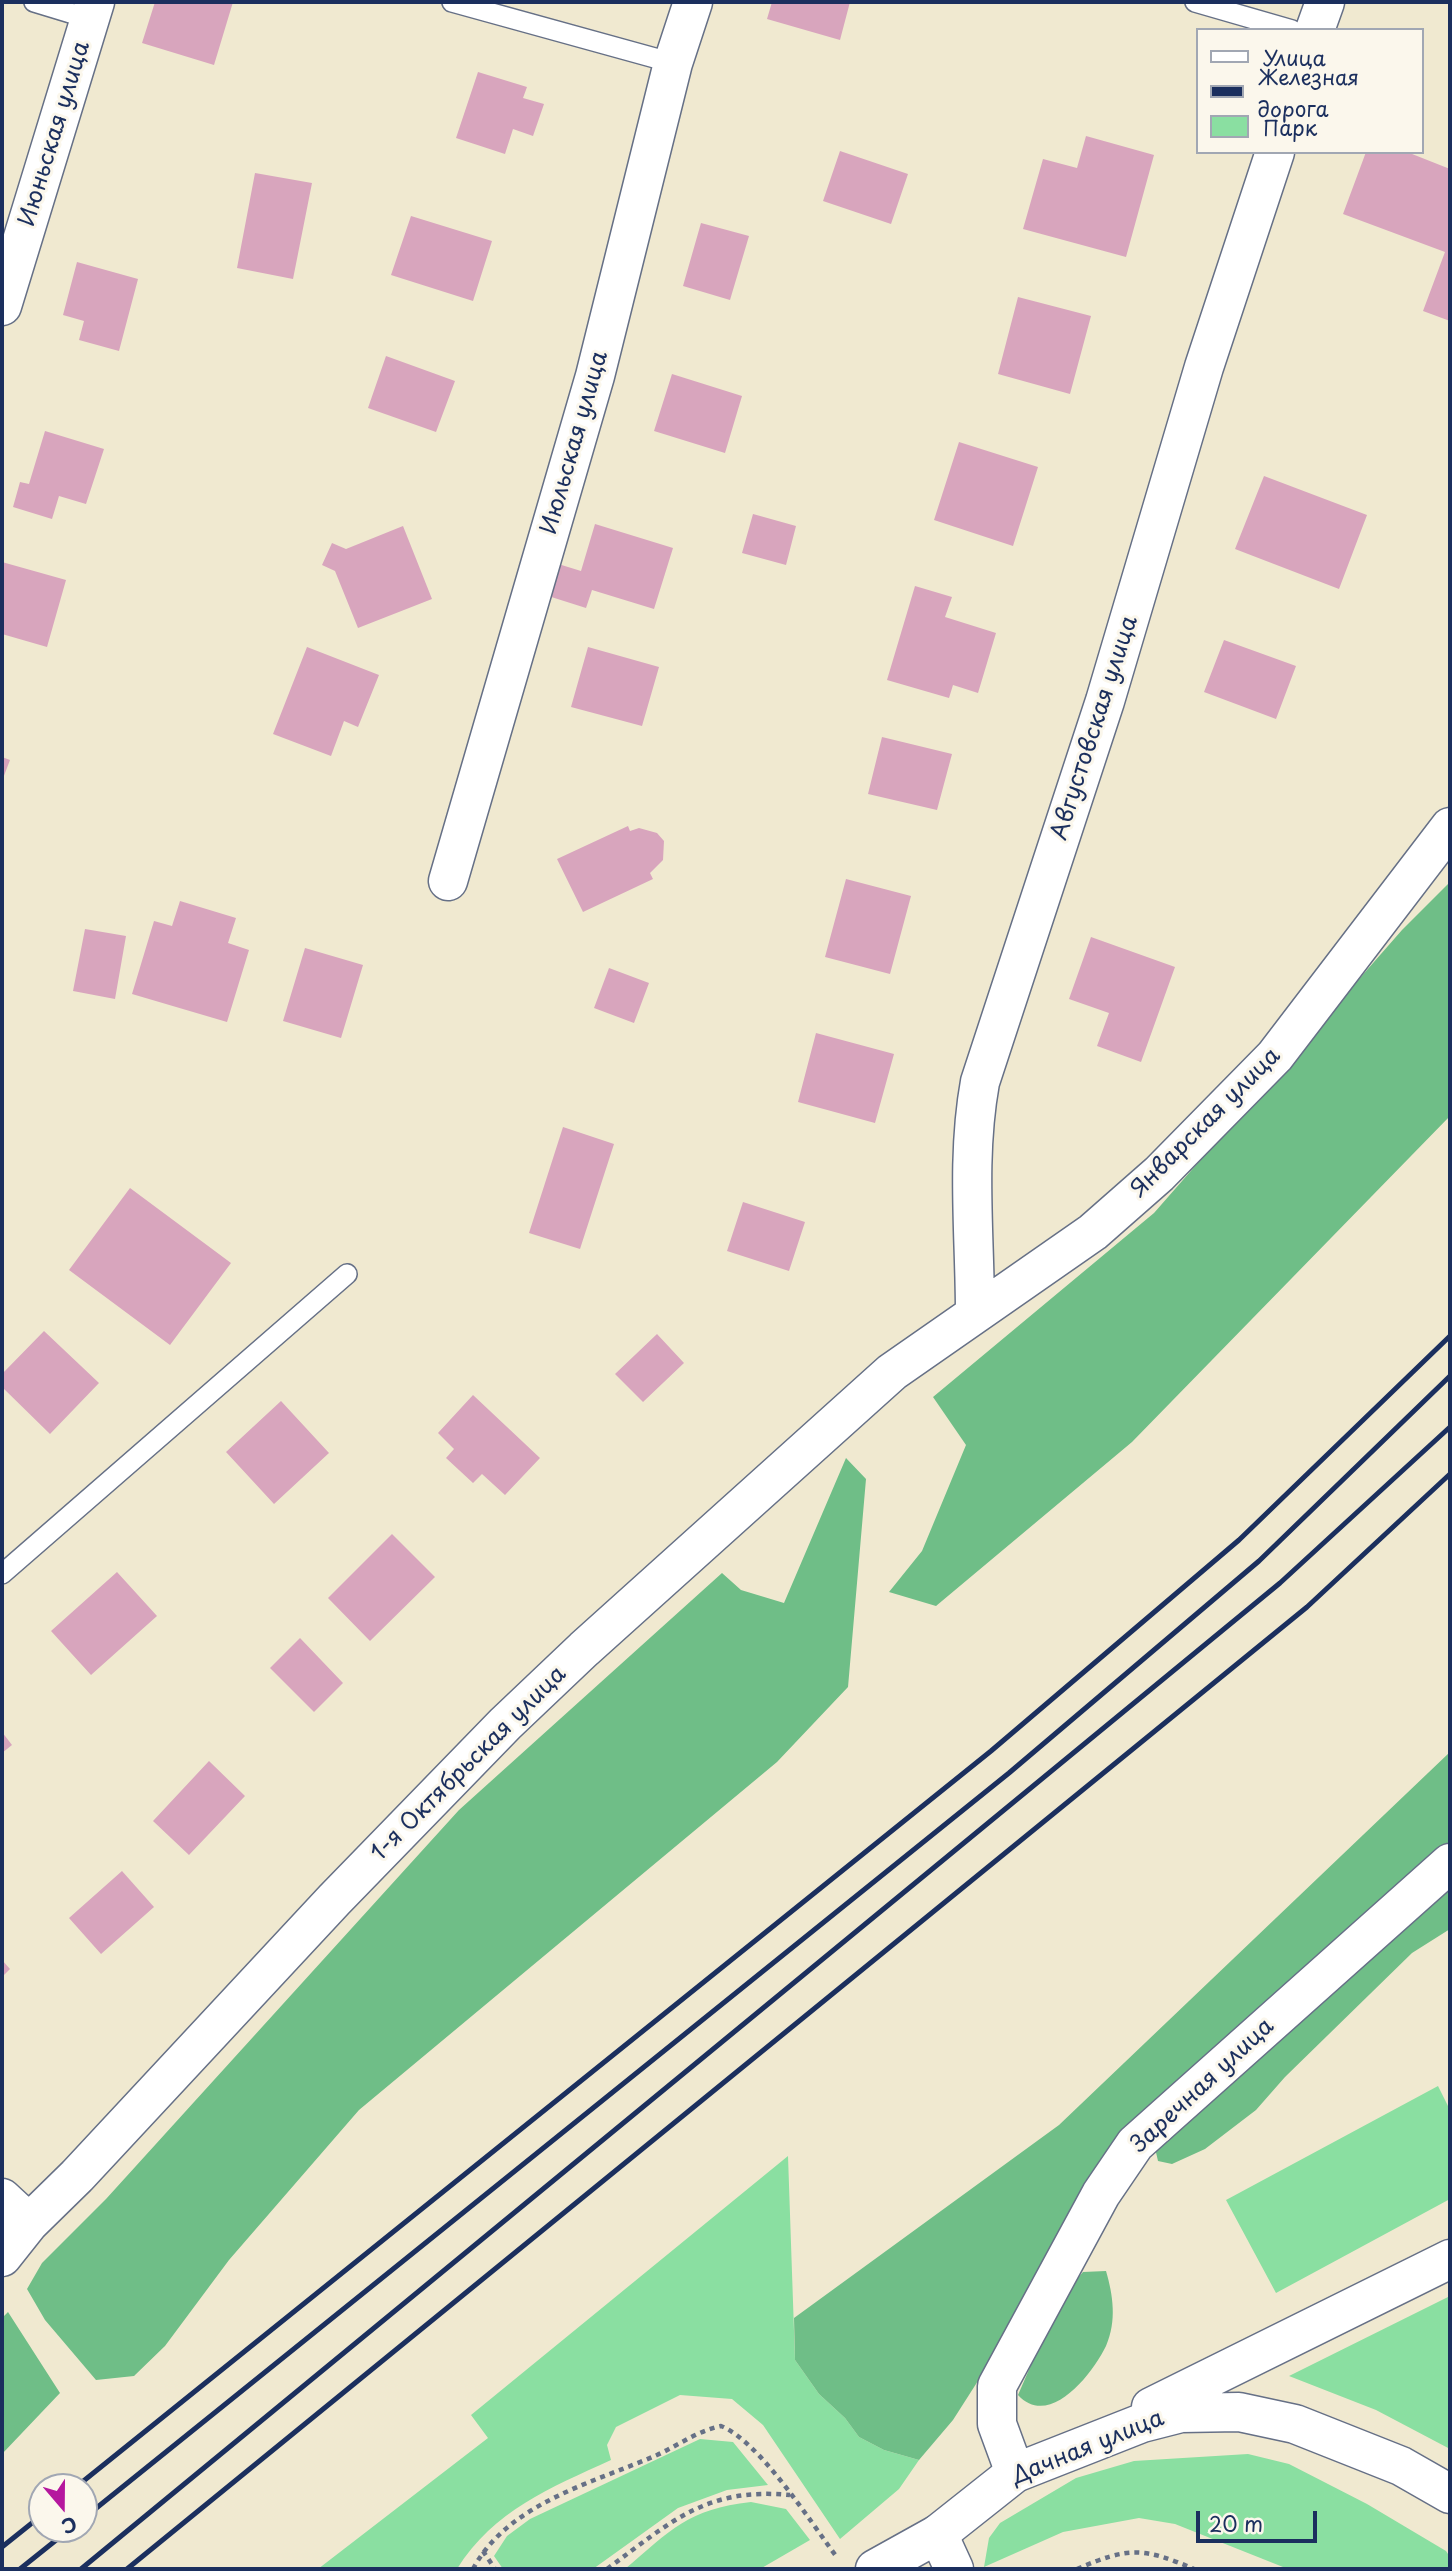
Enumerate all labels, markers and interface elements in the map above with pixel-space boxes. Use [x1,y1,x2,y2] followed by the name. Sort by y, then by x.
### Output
[1196,28,1424,154] legend
[14,38,96,230] street label: Июньская улица
[1263,41,1326,73] text: Улица
[1258,60,1359,124] text: Железная дорога
[1263,111,1317,143] text: Парк
[536,348,614,538] street label: Июльская улица
[1046,613,1144,843] street label: Августовская улица
[1125,1042,1287,1204] street label: Январская улица
[366,1661,572,1867] street label: 1-я Октябрьская улица
[1126,2013,1280,2159] street label: Заречная улица
[1008,2405,1168,2491] street label: Дачная улица
[28,2473,98,2543] north arrow
[1200,2498,1321,2542] scale bar
[1209,2507,1263,2539] text: 20 m
[58,2510,81,2541] text: С

